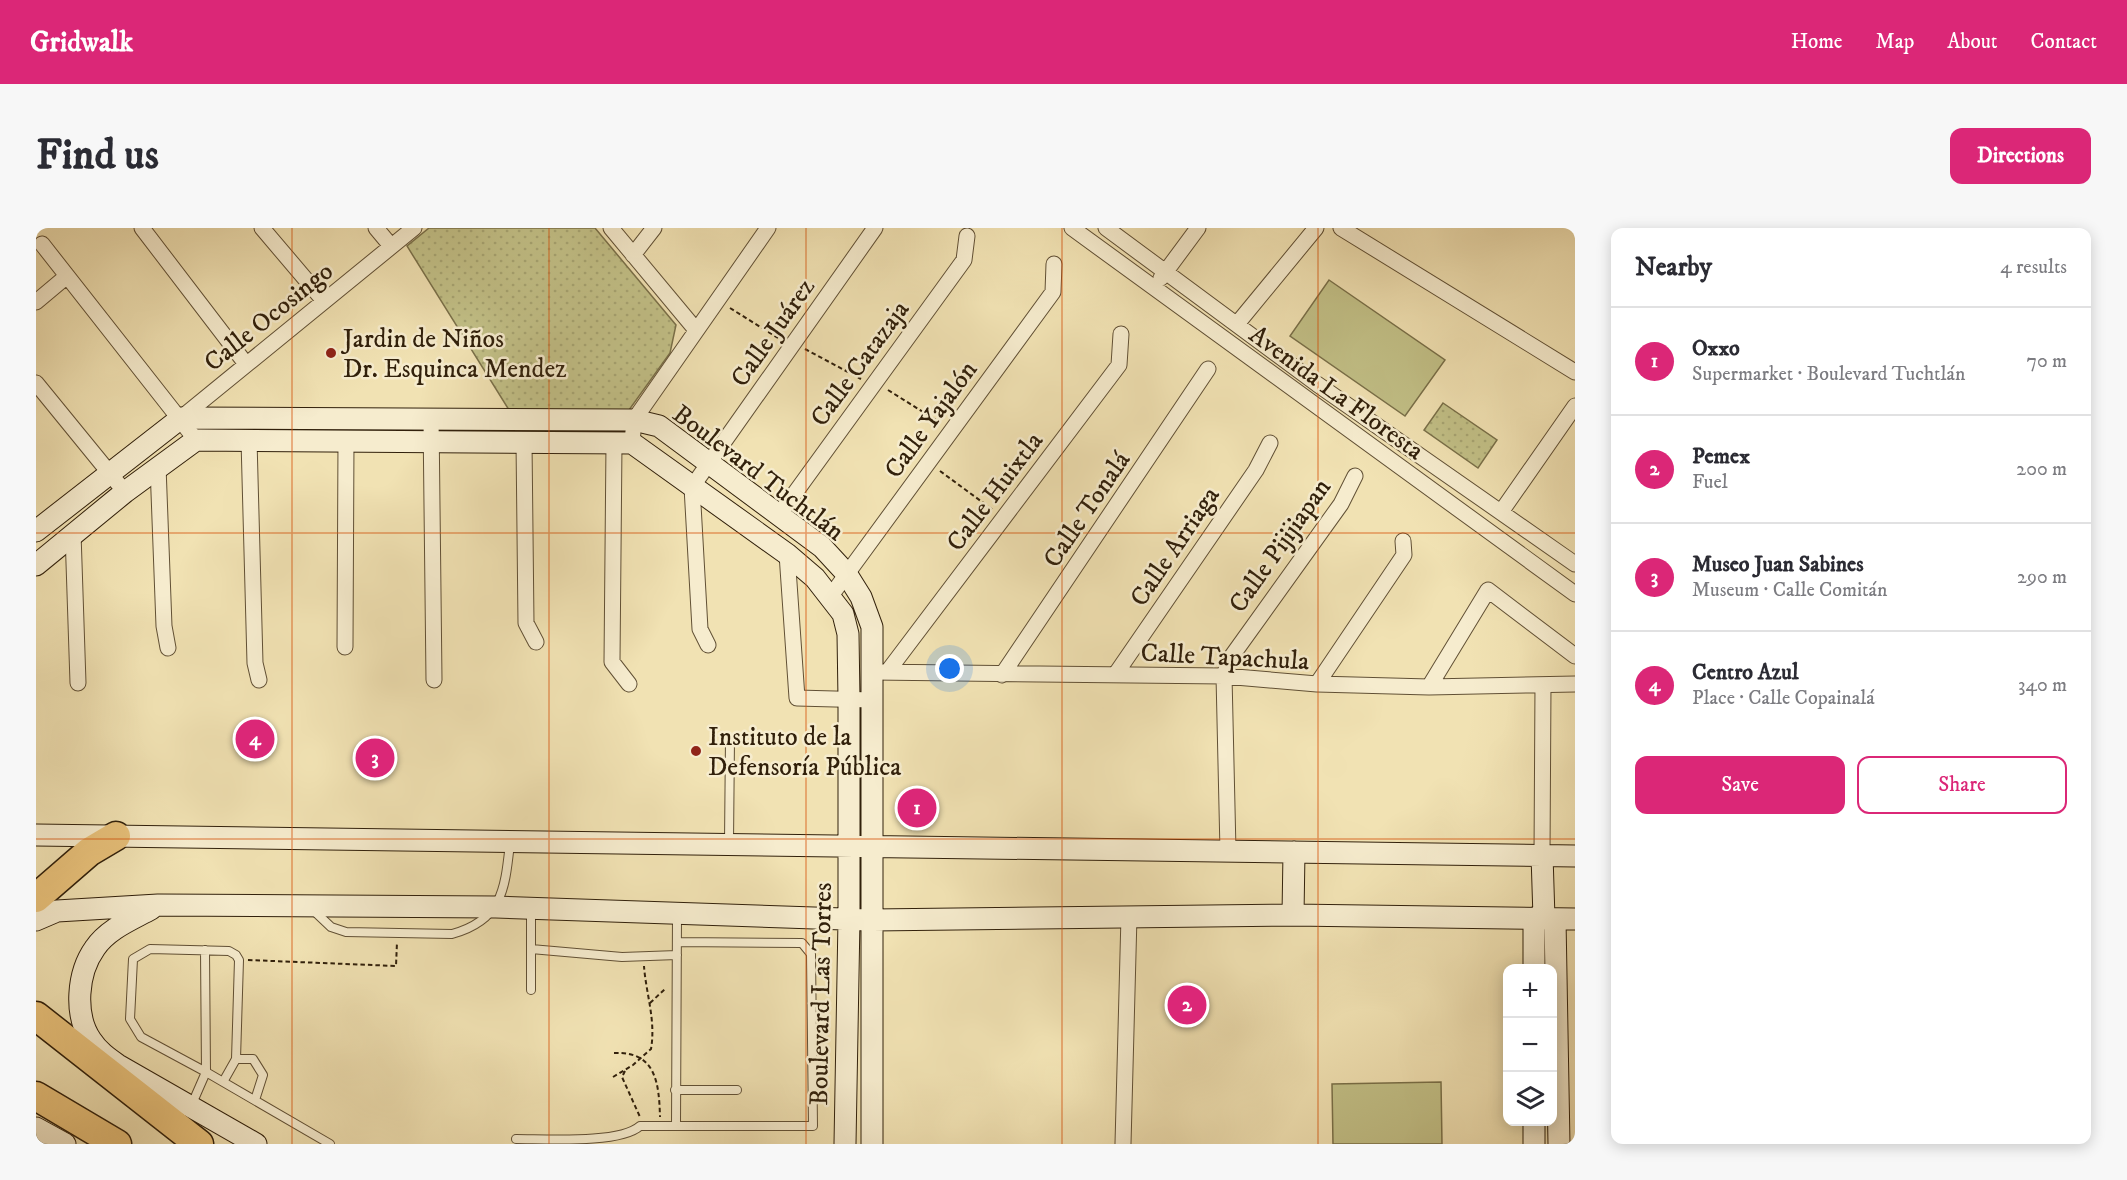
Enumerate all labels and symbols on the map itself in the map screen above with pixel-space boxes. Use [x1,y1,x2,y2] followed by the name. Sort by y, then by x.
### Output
[198,255,340,379] street label: Calle Ocosingo
[724,272,823,394] street label: Calle Juárez
[804,294,917,433] street label: Calle Catazaja
[1242,319,1430,468] street label: Avenida La Floresta
[341,323,567,386] place label: Jardin de Niños Dr. Esquinca Mendez
[324,346,338,360] marker: Jardin de Niños Dr. Esquinca Mendez
[878,354,985,485] street label: Calle Yajalón
[666,398,851,549] street label: Boulevard Tuchtlán
[940,426,1051,558] street label: Calle Huixtla
[1036,445,1138,574] street label: Calle Tonalá
[1222,472,1339,619] street label: Calle Pijijiapan
[1123,481,1227,613] street label: Calle Arriaga
[1140,637,1310,678] street label: Calle Tapachula
[935,654,964,683] your location
[236,716,274,762] pin: 4
[708,721,901,784] place label: Instituto de la Defensoría Pública
[356,736,394,780] pin: 3
[689,744,703,758] marker: Instituto de la Defensoría Pública
[898,786,936,830] pin: 1
[803,882,840,1106] street label: Boulevard Las Torres
[1168,982,1206,1028] pin: 2

